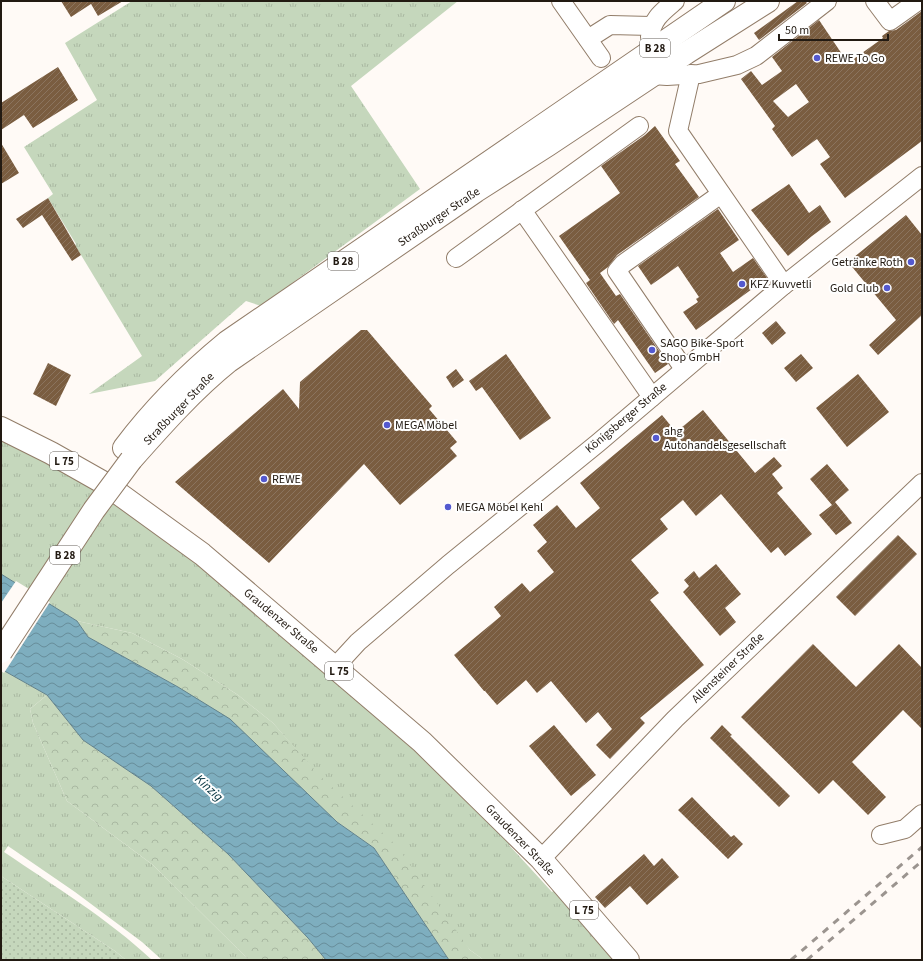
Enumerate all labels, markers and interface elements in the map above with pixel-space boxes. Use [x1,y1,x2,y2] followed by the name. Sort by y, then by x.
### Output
[779,16,888,42] scale bar
[785,22,809,39] text: 50 m
[640,39,670,57] road number: B 28
[825,50,885,67] place label: REWE To Go
[812,53,822,63] marker: REWE To Go
[395,183,483,251] street label: Straßburger Straße
[328,252,358,270] road number: B 28
[832,254,903,271] place label: Getränke Roth
[906,257,916,267] marker: Getränke Roth
[750,276,812,293] place label: KFZ Kuvvetli
[737,279,747,289] marker: KFZ Kuvvetli
[830,280,879,297] place label: Gold Club
[882,283,892,293] marker: Gold Club
[660,335,744,366] place label: SAGO Bike-Sport Shop GmbH
[647,345,657,355] marker: SAGO Bike-Sport Shop GmbH
[140,369,218,449] street label: Straßburger Straße
[581,379,671,457] street label: Königsberger Straße
[395,417,457,434] place label: MEGA Möbel
[382,420,392,430] marker: MEGA Möbel
[664,423,786,454] place label: ahg Autohandelsgesellschaft
[651,433,661,443] marker: ahg Autohandelsgesellschaft
[50,452,78,470] road number: L 75
[272,471,301,488] place label: REWE
[259,474,269,484] marker: REWE
[456,499,543,516] place label: MEGA Möbel Kehl
[443,502,453,512] marker: MEGA Möbel Kehl
[50,546,80,564] road number: B 28
[240,584,322,658] street label: Graudenzer Straße
[688,629,768,707] street label: Allensteiner Straße
[325,662,353,680] road number: L 75
[191,770,227,806] water label: Kinzig
[481,800,559,880] street label: Graudenzer Straße
[570,901,598,919] road number: L 75

